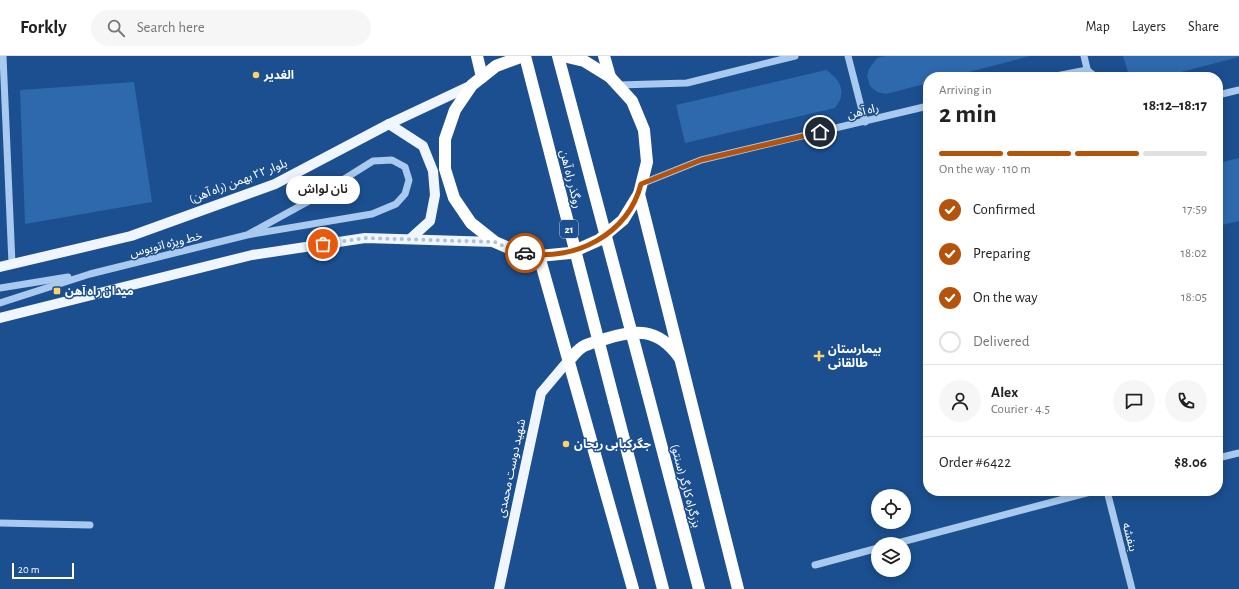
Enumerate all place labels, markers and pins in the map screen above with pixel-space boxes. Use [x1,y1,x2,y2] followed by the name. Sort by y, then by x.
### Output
[263,69,294,82] place label: الغدیر
[251,70,261,80] marker: الغدیر
[803,115,837,149] pin
[286,176,360,204] callout: نان لواش
[306,227,340,261] pin
[65,285,134,298] place label: میدان راه آهن
[52,286,62,296] marker: میدان راه آهن
[828,343,882,370] place label: بیمارستان طالقانی
[813,350,825,362] marker: بیمارستان طالقانی
[574,437,652,451] place label: جگرکبابی ریحان
[561,439,571,449] marker: جگرکبابی ریحان

